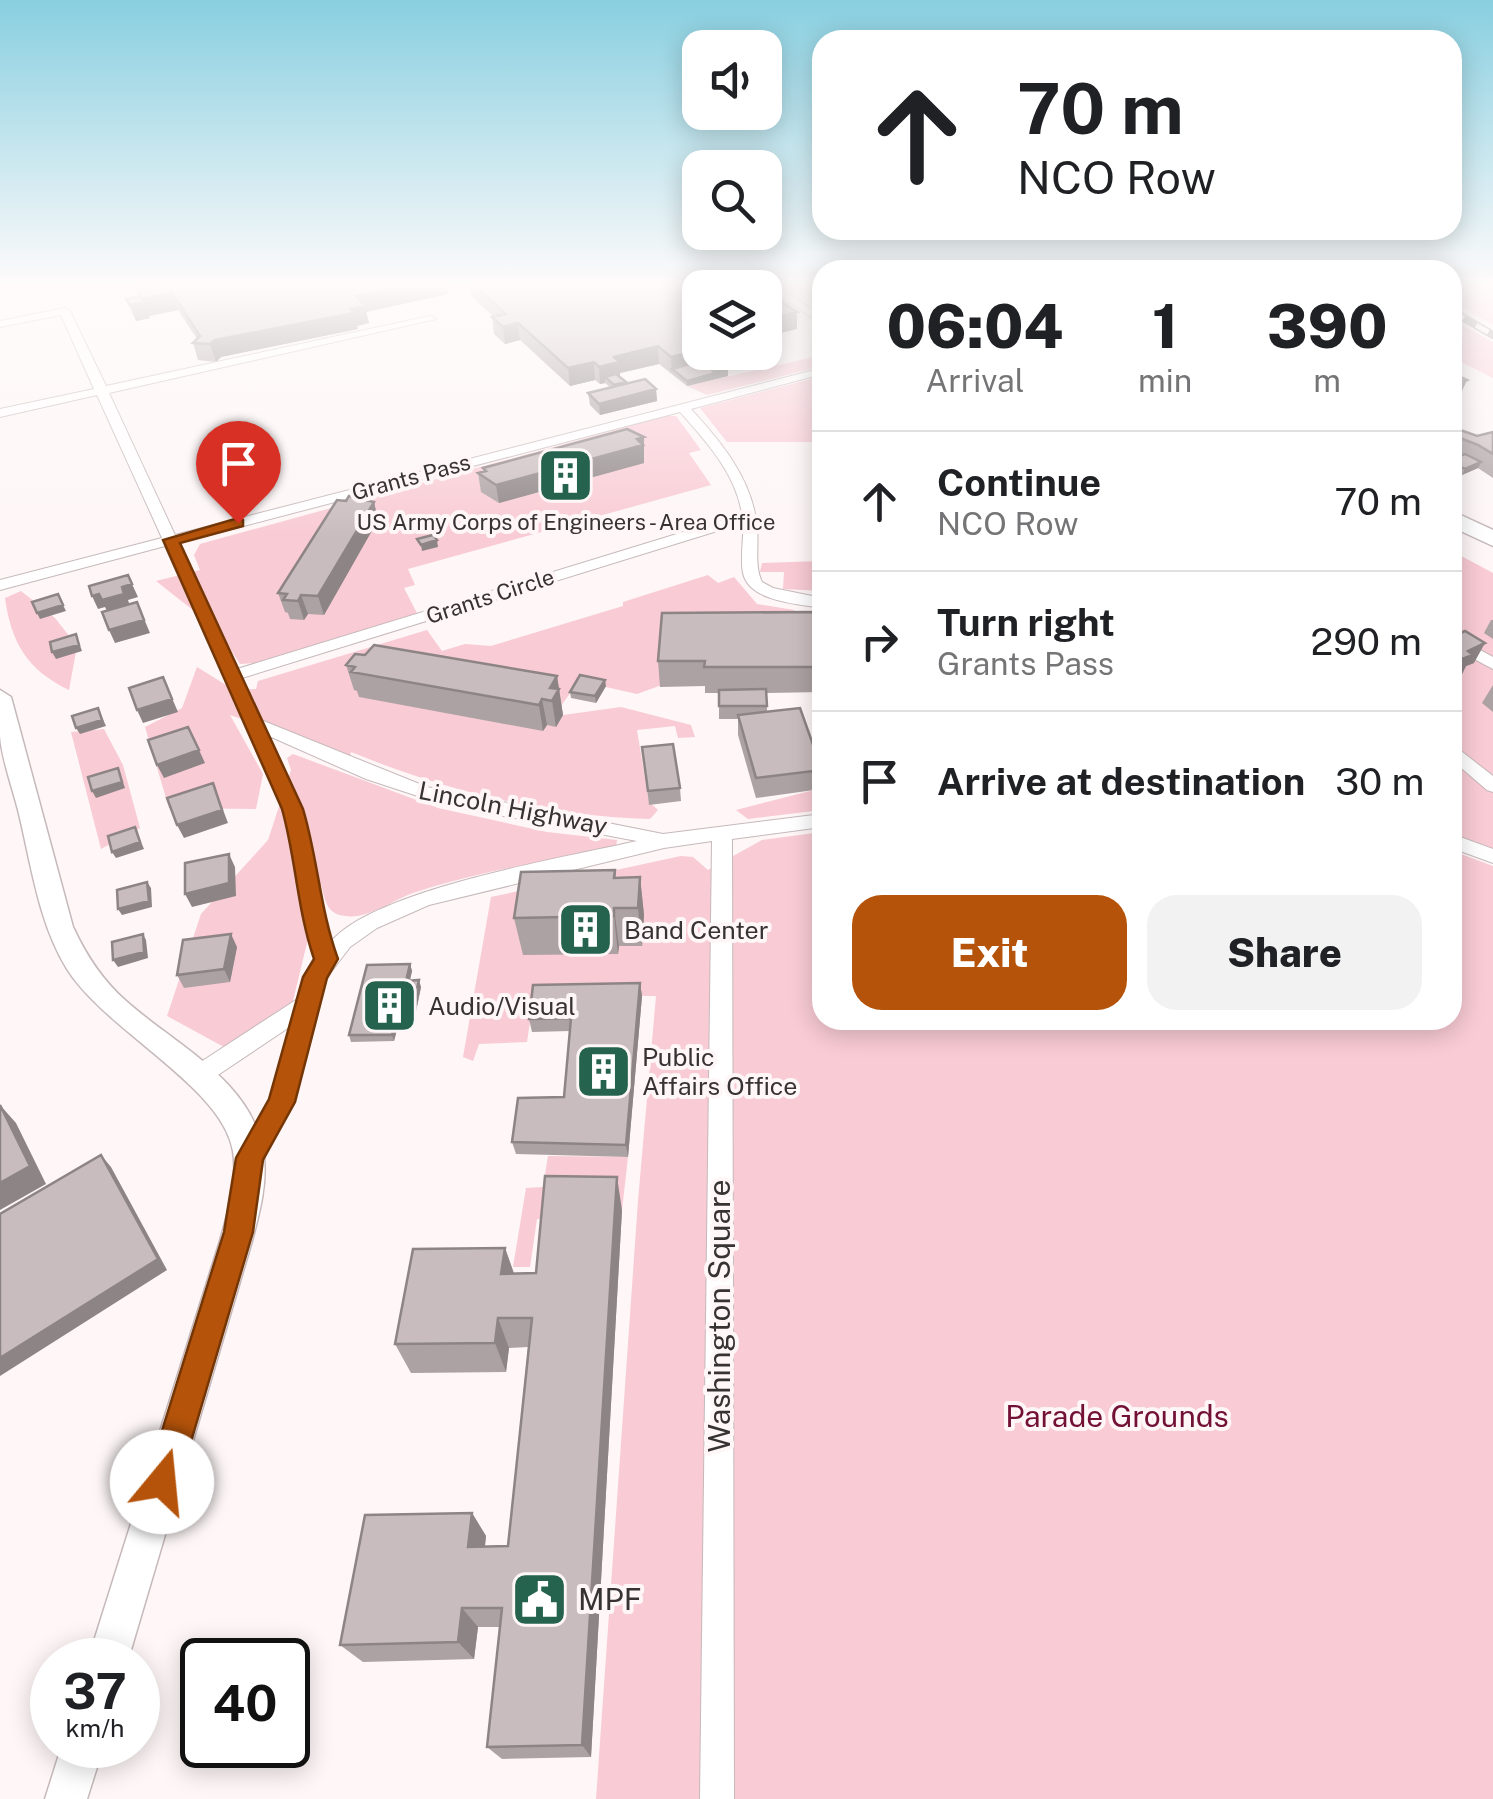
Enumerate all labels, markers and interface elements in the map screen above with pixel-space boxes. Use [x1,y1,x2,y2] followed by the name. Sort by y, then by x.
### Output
[682,30,782,370] map controls
[682,30,782,130] button: sound
[1017,67,1184,150] text: 70 m
[852,70,982,200] icon: ahead
[682,150,782,250] button: search
[1017,151,1216,204] text: NCO Row
[682,270,782,370] button: layers
[887,291,1063,362] text: 06:04
[1152,291,1178,362] text: 1
[1267,291,1387,362] text: 390
[926,362,1024,399] text: Arrival
[1138,362,1192,399] text: min
[1313,362,1341,399] text: m
[196,421,281,524] pin
[211,436,266,491] icon: arrive
[536,445,596,505] building icon: US Army Corps of Engineers - Area Office
[349,449,473,505] street label: Grants Pass
[937,460,1101,505] text: Continue
[852,474,907,529] icon: ahead
[1335,479,1422,524] text: 70 m
[937,505,1078,542] text: NCO Row
[357,509,775,535] place label: US Army Corps of Engineers - Area Office
[423,563,557,629] street label: Grants Circle
[937,600,1115,645] text: Turn right
[852,614,907,669] icon: right
[1311,619,1422,664] text: 290 m
[937,645,1114,682] text: Grants Pass
[852,754,907,809] icon: arrive
[937,759,1305,804] text: Arrive at destination
[1335,759,1424,804] text: 30 m
[416,775,610,841] street label: Lincoln Highway
[852,895,1127,1010] button: Exit
[1147,895,1422,1010] button: Share
[555,900,615,960] building icon: Band Center
[624,915,769,945] place label: Band Center
[359,976,419,1036] building icon: Audio/Visual
[428,991,576,1021] place label: Audio/Visual
[573,1041,633,1101] building icon: Public Affairs Office
[642,1042,797,1101] place label: Public Affairs Office
[701,1179,737,1453] street label: Washington Square
[1005,1398,1229,1434] park label: Parade Grounds
[110,1430,214,1534] position arrow
[509,1570,569,1630] public building icon: MPF
[578,1581,641,1617] place label: MPF
[180,1638,310,1768] speed limit sign: 40
[63,1661,127,1720] text: 37
[66,1713,124,1743] text: km/h

